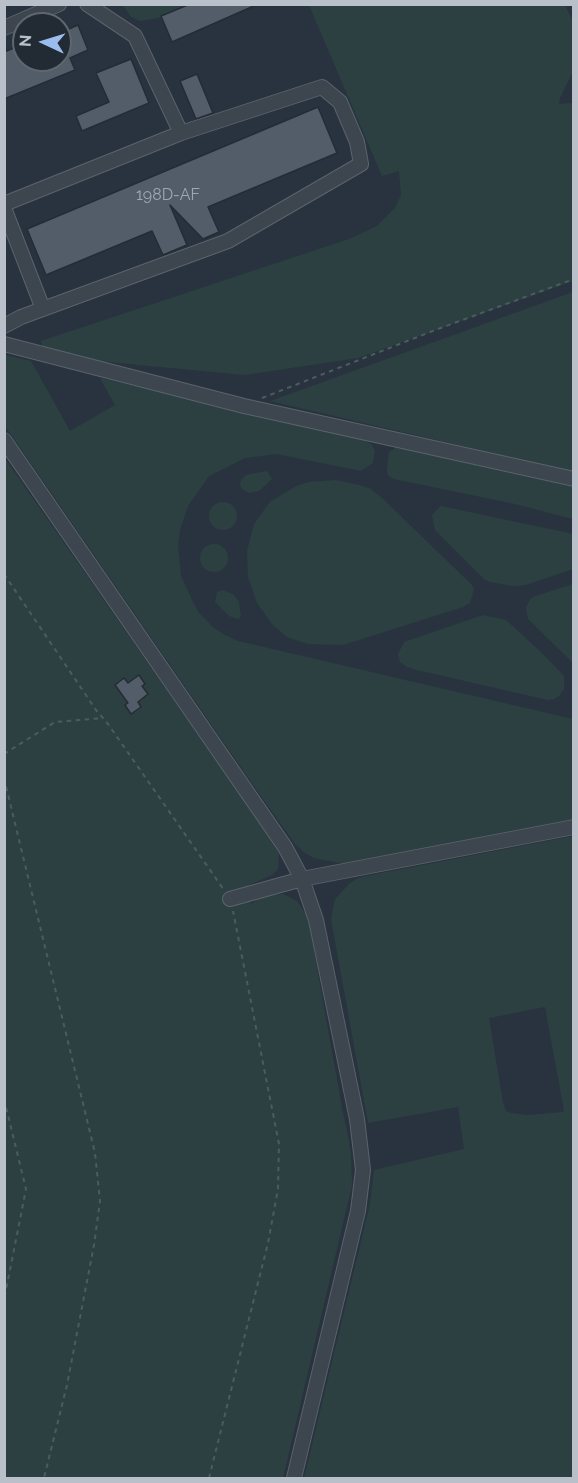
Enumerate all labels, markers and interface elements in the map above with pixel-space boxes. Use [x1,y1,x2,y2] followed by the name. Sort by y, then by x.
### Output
[12,12,72,72] north arrow
[16,34,35,48] text: N
[136,185,200,205] house number: 198D-AF

